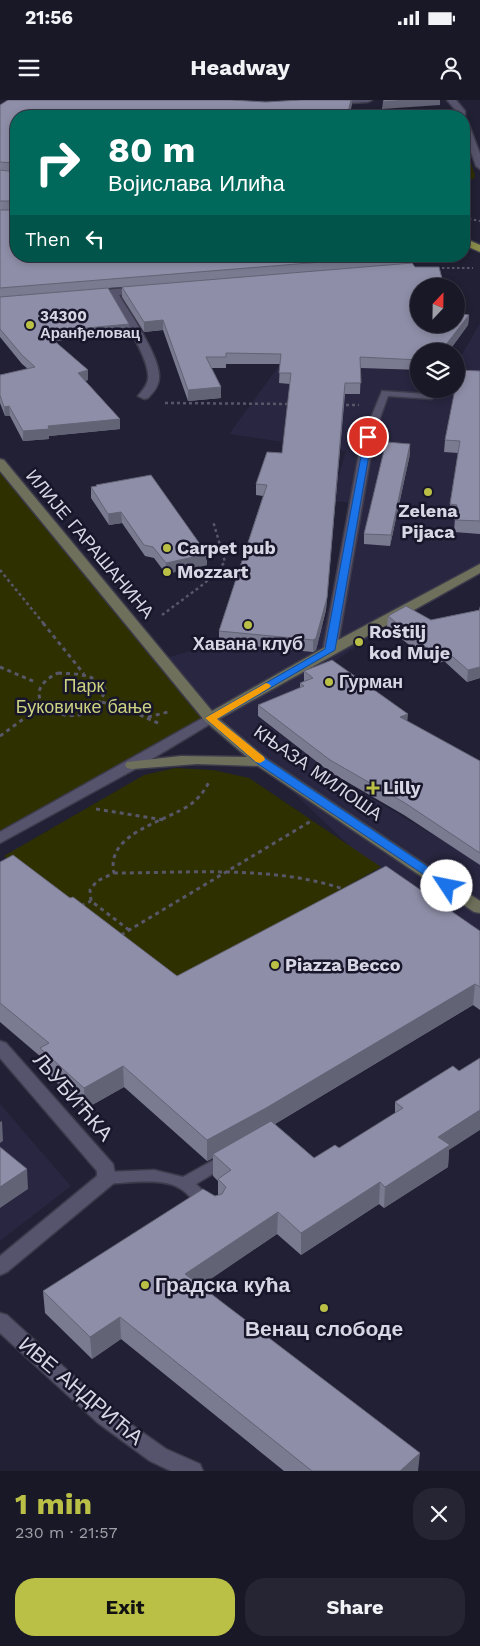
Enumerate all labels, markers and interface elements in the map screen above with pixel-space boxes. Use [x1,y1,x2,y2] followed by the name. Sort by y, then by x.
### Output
[25,6,73,29] text: 21:56
[15,54,43,82] icon: menu
[437,54,465,82] icon: person
[190,55,290,80] text: Headway
[108,129,195,171] text: 80 m
[25,130,90,195] icon: right
[108,171,285,196] text: Војислава Илића
[81,225,109,253] icon: left
[25,228,71,251] text: Then
[410,278,465,332] north arrow
[410,278,465,398] map controls
[40,307,141,342] place label: 34300 Аранђеловац
[24,319,36,331] marker: 34300 Аранђеловац
[410,343,465,398] button: layers
[347,416,389,458] pin
[354,423,382,451] icon: arrive
[22,465,159,622] street label: ИЛИЈЕ ГАРАШАНИНА
[422,486,434,498] marker: Zelena Pijaca
[398,500,458,542] place label: Zelena Pijaca
[177,537,276,558] place label: Carpet pub
[161,542,173,554] marker: Carpet pub
[177,561,249,582] place label: Mozzart
[161,566,173,578] marker: Mozzart
[242,619,254,631] marker: Хавана клуб
[369,621,450,663] place label: Roštilj kod Muje
[193,633,303,654] place label: Хавана клуб
[353,636,365,648] marker: Roštilj kod Muje
[339,671,403,692] place label: Гурман
[16,675,152,717] park label: Парк Буковичке бање
[323,676,335,688] marker: Гурман
[250,720,386,825] street label: КЊАЗА МИЛОША
[383,777,422,798] place label: Lilly
[367,782,379,794] marker: Lilly
[420,859,472,911] position arrow
[285,954,401,975] place label: Piazza Becco
[269,959,281,971] marker: Piazza Becco
[28,1047,118,1146] street label: ЉУБИЋКА
[155,1272,291,1297] place label: Градска кућа
[139,1279,151,1291] marker: Градска кућа
[318,1302,330,1314] marker: Венац слободе
[245,1316,403,1341] place label: Венац слободе
[14,1331,149,1450] street label: ИВЕ АНДРИЋА
[15,1486,92,1521] text: 1 min
[413,1488,465,1540] button: close
[15,1523,117,1542] text: 230 m · 21:57
[15,1578,235,1636] button: Exit
[245,1578,465,1636] button: Share

